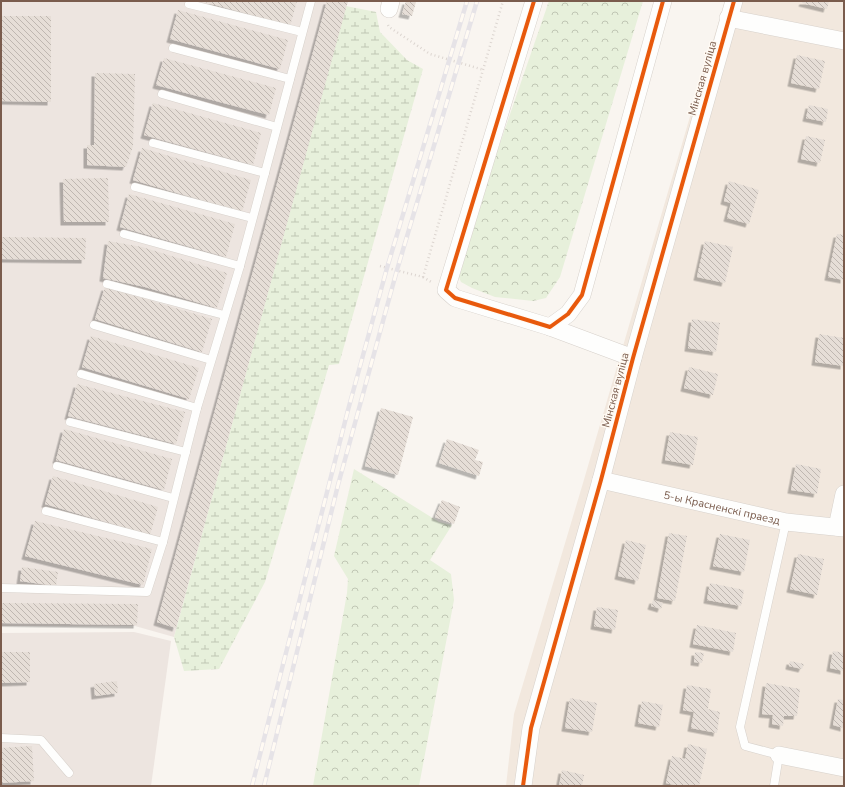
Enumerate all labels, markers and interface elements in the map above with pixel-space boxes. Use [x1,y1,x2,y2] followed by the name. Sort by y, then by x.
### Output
[685,39,720,117] street label: Мінская вуліца
[598,351,633,429] street label: Мінская вуліца
[662,487,782,529] street label: 5-ы Красненскі праезд

